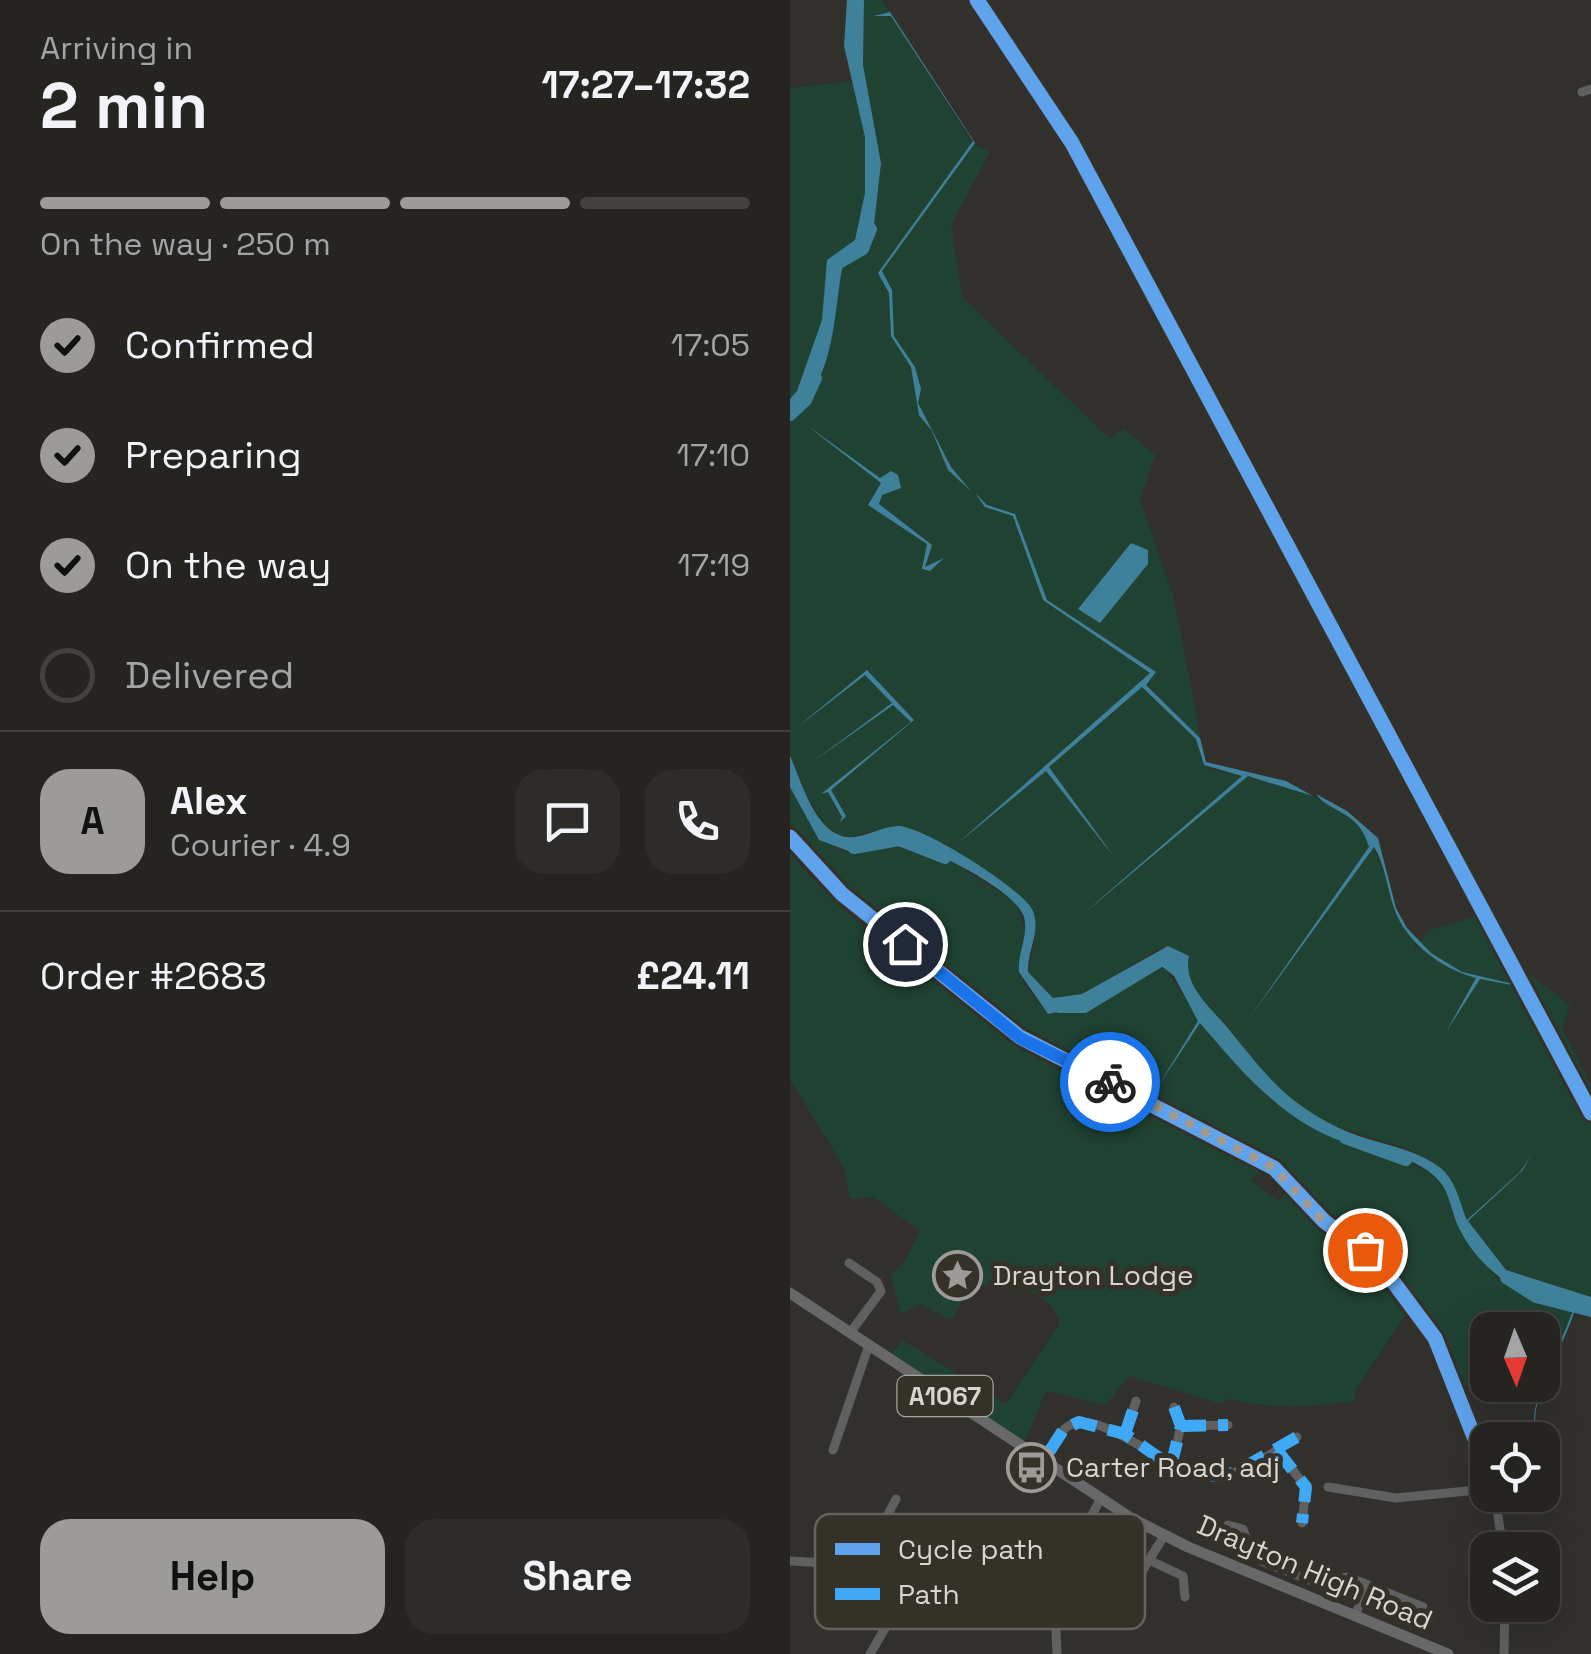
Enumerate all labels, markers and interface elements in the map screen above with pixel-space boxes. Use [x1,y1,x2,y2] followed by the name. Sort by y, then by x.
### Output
[40,28,193,68] text: Arriving in
[541,61,750,109] text: 17:27–17:32
[40,64,208,147] text: 2 min
[40,224,331,264] text: On the way · 250 m
[40,318,95,373] icon: check
[125,321,315,369] text: Confirmed
[671,325,750,365] text: 17:05
[40,428,95,483] icon: check
[125,431,302,479] text: Preparing
[677,435,750,475] text: 17:10
[40,538,95,593] icon: check
[125,541,331,589] text: On the way
[678,545,750,585] text: 17:19
[125,651,294,699] text: Delivered
[515,769,620,874] button: chat
[645,769,750,874] button: phone
[170,777,247,825] text: Alex
[80,797,105,845] text: A
[170,825,351,865] text: Courier · 4.9
[863,902,948,987] pin
[878,917,933,972] icon: home
[40,952,267,1000] text: Order #2683
[636,952,750,1000] text: £24.11
[1060,1032,1160,1132] courier
[1083,1055,1138,1110] icon: bike
[1323,1208,1408,1293] pin
[1338,1223,1393,1278] icon: bag
[932,1249,984,1301] place icon: Drayton Lodge
[993,1257,1194,1293] place label: Drayton Lodge
[1470,1312,1560,1402] north arrow
[1470,1312,1560,1622] map controls
[898,1376,992,1416] road number: A1067
[1470,1422,1560,1512] button: locate
[1005,1441,1057,1493] bus stop icon: Carter Road, adj
[1066,1449,1280,1485] place label: Carter Road, adj
[1192,1506,1438,1638] street label: Drayton High Road
[815,1514,1145,1629] legend
[40,1519,385,1634] button: Help
[405,1519,750,1634] button: Share
[898,1531,1044,1567] text: Cycle path
[1470,1532,1560,1622] button: layers
[898,1576,960,1612] text: Path

